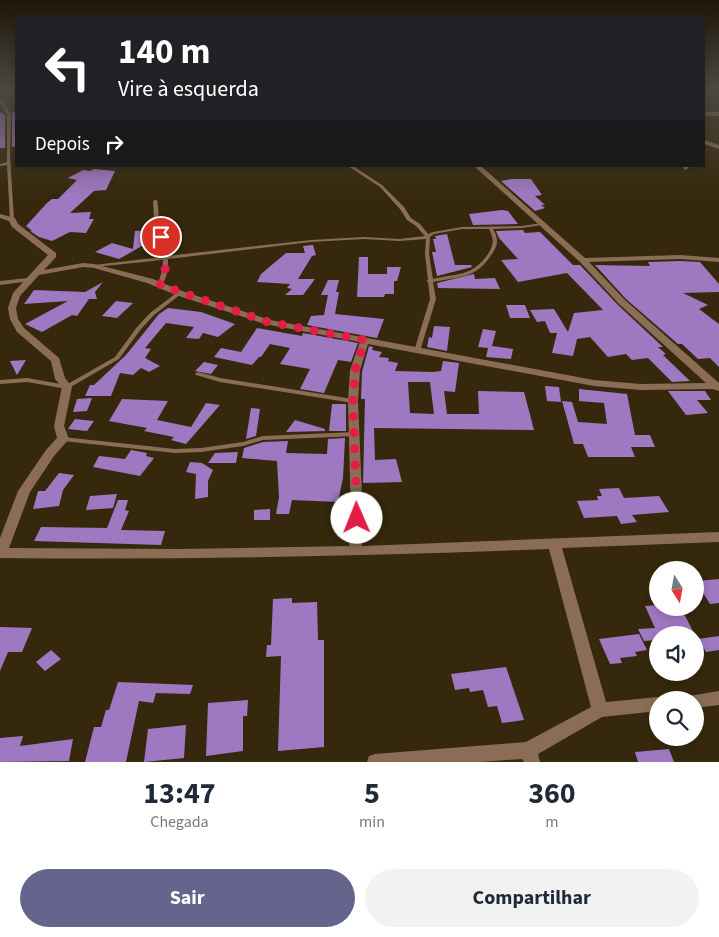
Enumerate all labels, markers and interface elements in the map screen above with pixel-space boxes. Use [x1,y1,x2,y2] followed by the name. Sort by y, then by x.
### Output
[118,27,210,77] text: 140 m
[35,35,100,100] icon: left
[118,73,259,105] text: Vire à esquerda
[100,130,128,158] icon: right
[35,131,90,158] text: Depois
[140,216,182,258] pin
[147,223,175,251] icon: arrive
[330,491,382,543] position arrow
[649,561,704,616] north arrow
[649,561,704,746] map controls
[649,626,704,681] button: sound
[649,691,704,746] button: search
[143,772,216,815] text: 13:47
[364,772,380,815] text: 5
[528,772,576,815] text: 360
[150,811,209,833] text: Chegada
[359,811,385,833] text: min
[545,811,559,833] text: m
[20,869,355,927] button: Sair
[365,869,699,927] button: Compartilhar

